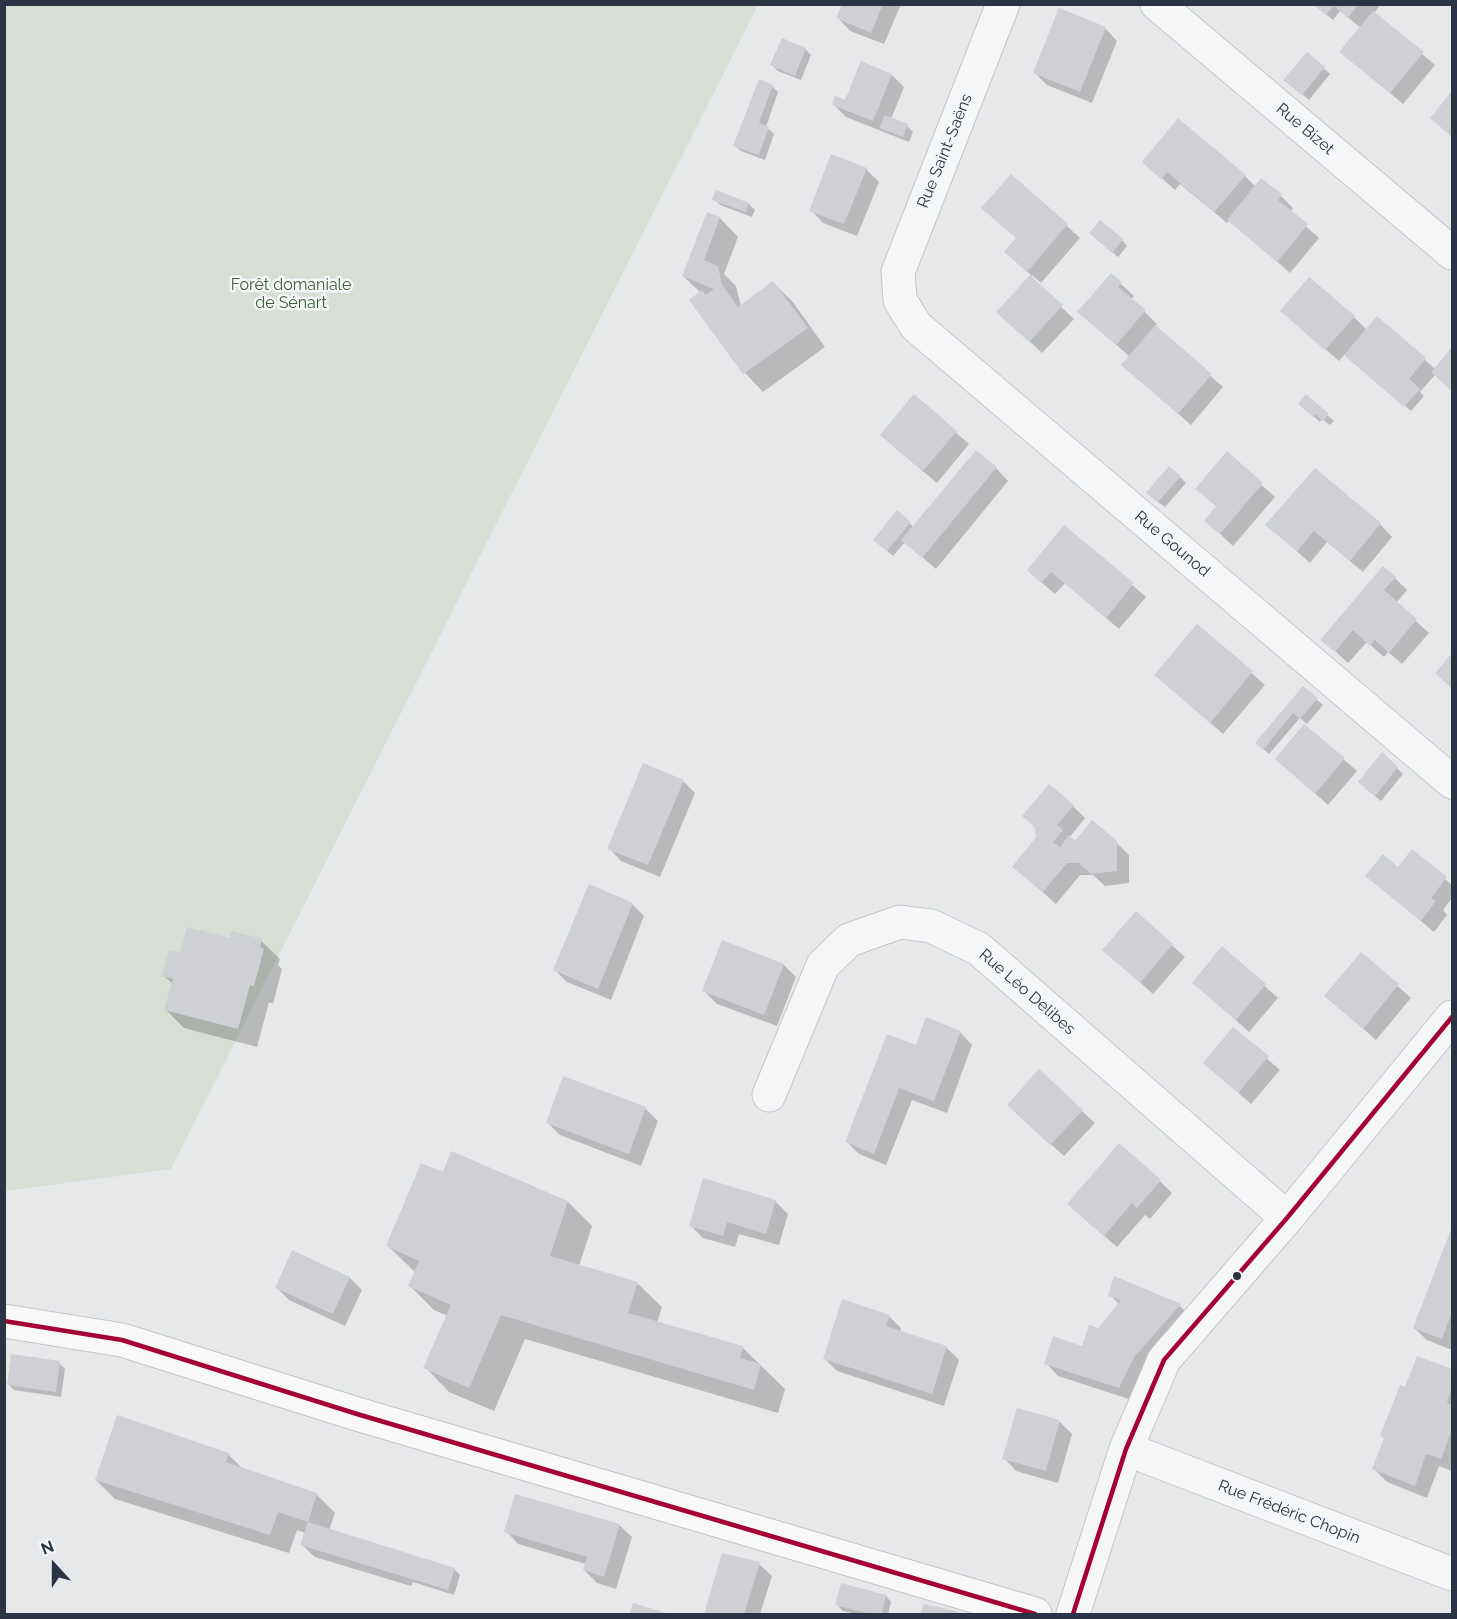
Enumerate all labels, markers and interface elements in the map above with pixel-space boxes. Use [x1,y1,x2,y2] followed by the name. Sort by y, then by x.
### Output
[913,91,977,211] street label: Rue Saint-Saëns
[1272,99,1338,159] street label: Rue Bizet
[231,275,351,313] park label: Forêt domaniale de Sénart
[1130,507,1214,581] street label: Rue Gounod
[975,945,1079,1039] street label: Rue Léo Delibes
[1231,1270,1243,1282] unlabelled marker
[1215,1476,1363,1548] street label: Rue Frédéric Chopin
[24,1535,84,1595] north arrow
[38,1537,56,1559] text: N

